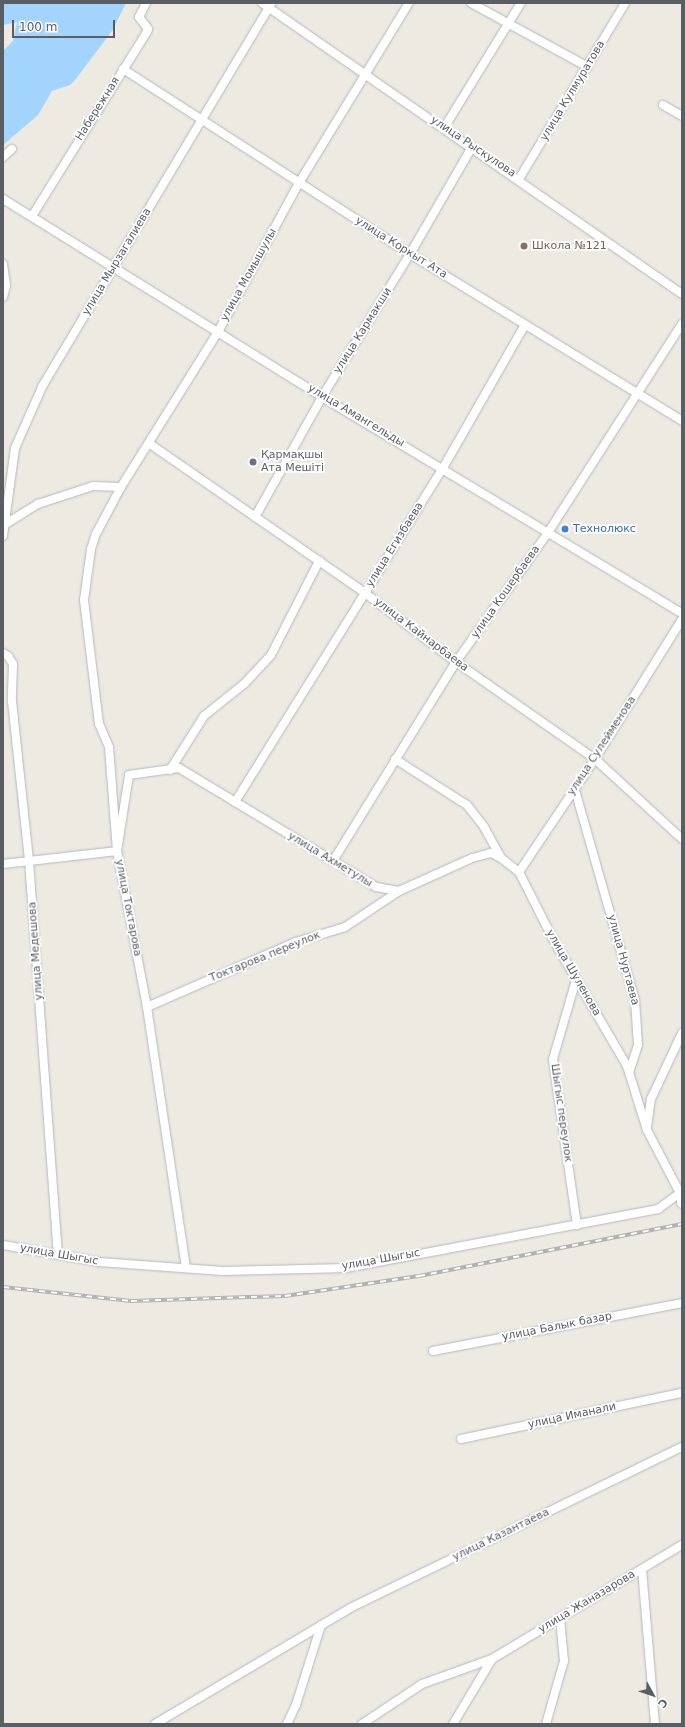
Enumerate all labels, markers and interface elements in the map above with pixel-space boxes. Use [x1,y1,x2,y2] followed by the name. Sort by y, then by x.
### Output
[14,12,117,38] scale bar
[19,20,57,34] text: 100 m
[538,38,608,144] street label: улица Кулмуратова
[73,75,123,143] street label: Набережная
[428,114,518,180] street label: улица Рыскулова
[80,206,154,318] street label: улица Мырзагалиева
[353,214,449,282] street label: улица Коркыт Ата
[218,226,280,324] street label: улица Момышулы
[532,239,607,253] place label: Школа №121
[519,241,529,251] marker: Школа №121
[331,286,395,376] street label: улица Кармакши
[305,382,407,450] street label: улица Амангельды
[261,449,324,475] place label: Қармақшы Ата Мешіті
[248,457,258,467] marker: Қармақшы Ата Мешіті
[364,500,426,590] street label: улица Егизбаева
[573,522,636,536] place label: Технолюкс
[560,524,570,534] marker: Технолюкс
[469,543,543,641] street label: улица Кошербаева
[371,595,471,675] street label: улица Кайнарбаева
[565,694,639,798] street label: улица Сулейменова
[285,830,375,890] street label: улица Ахметулы
[112,858,144,958] street label: улица Токтарова
[26,901,46,1001] street label: улица Медешова
[605,913,641,1007] street label: улица Нуртаева
[543,927,603,1019] street label: улица Шуленова
[208,929,322,985] street label: Токтарова переулок
[548,1063,574,1163] street label: Шыгыс переулок
[19,1242,99,1268] street label: улица Шыгыс
[341,1247,421,1273] street label: улица Шыгыс
[501,1310,613,1344] street label: улица Балык базар
[527,1400,617,1432] street label: улица Иманали
[451,1506,551,1564] street label: улица Казантаева
[536,1568,638,1636] street label: улица Жаназарова
[633,1675,673,1715] north arrow
[655,1696,670,1710] text: С

